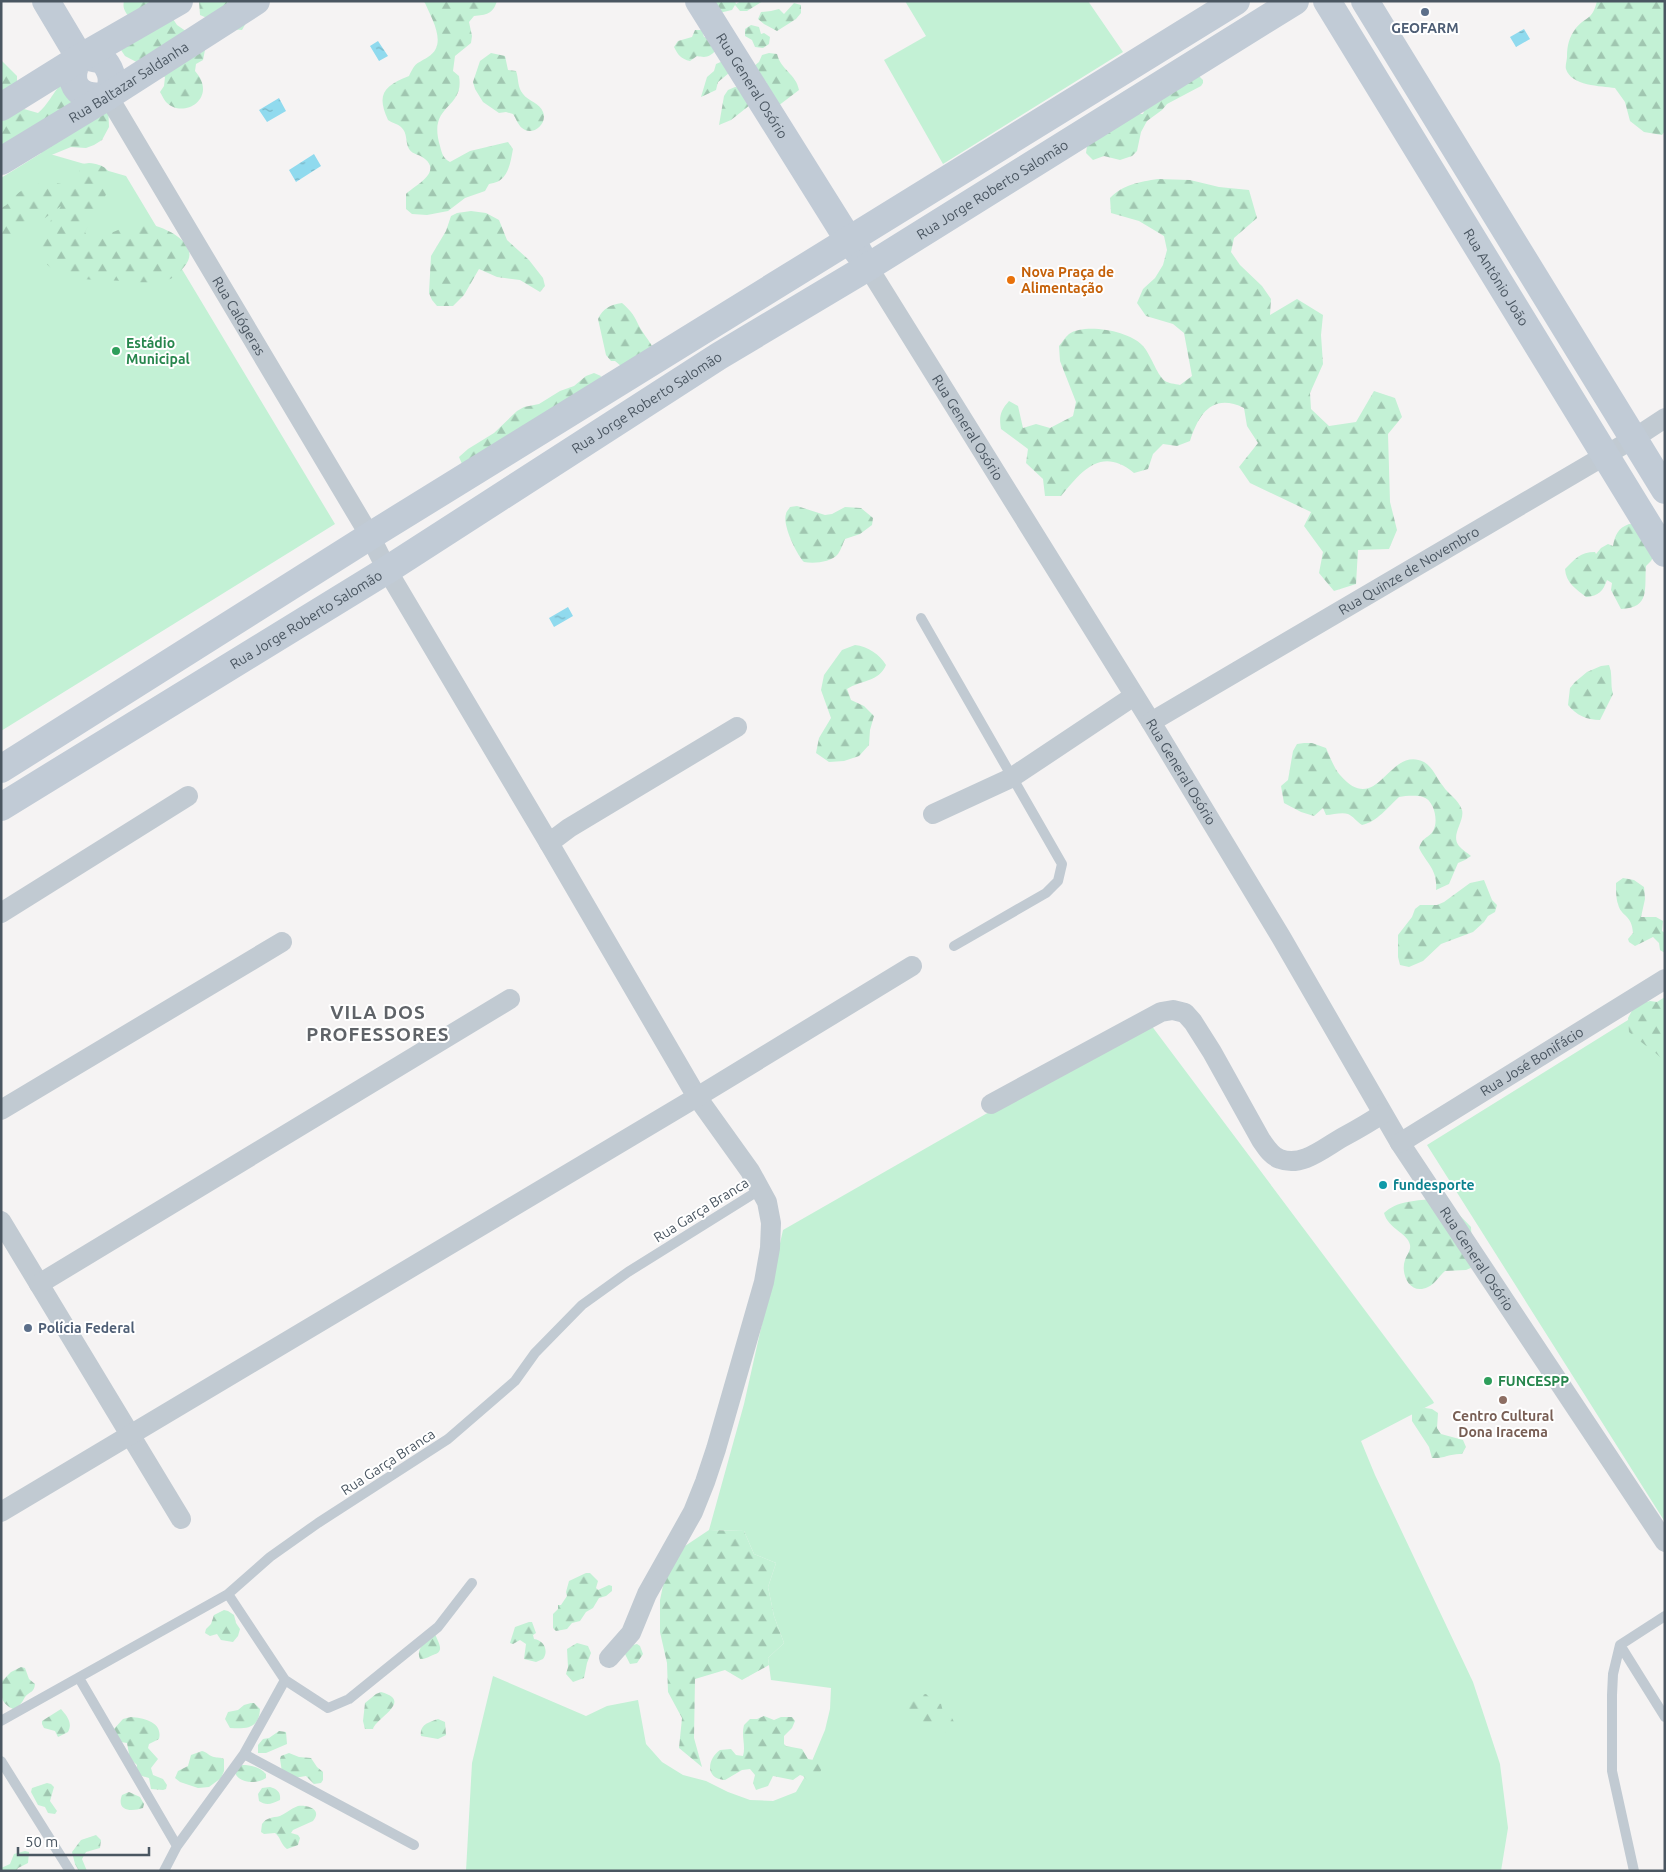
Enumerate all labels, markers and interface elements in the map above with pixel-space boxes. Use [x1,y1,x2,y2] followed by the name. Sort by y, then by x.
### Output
[1419,6,1431,18] marker: GEOFARM
[1391,20,1459,36] place label: GEOFARM
[713,30,791,141] street label: Rua General Osório
[66,38,192,126] street label: Rua Baltazar Saldanha
[914,136,1071,243] street label: Rua Jorge Roberto Salomão
[1460,226,1532,329] street label: Rua Antônio João
[1021,264,1114,297] place label: Nova Praça de Alimentação
[209,274,269,358] street label: Rua Calógeras
[1005,274,1017,286] marker: Nova Praça de Alimentação
[126,335,190,367] place label: Estádio Municipal
[110,345,122,357] marker: Estádio Municipal
[569,348,725,457] street label: Rua Jorge Roberto Salomão
[929,372,1007,483] street label: Rua General Osório
[1336,523,1482,618] street label: Rua Quinze de Novembro
[227,567,385,672] street label: Rua Jorge Roberto Salomão
[1143,716,1219,828] street label: Rua General Osório
[306,1001,450,1045] district label: VILA DOS PROFESSORES
[1477,1023,1586,1099] street label: Rua José Bonifácio
[651,1174,751,1246] street label: Rua Garça Branca
[1393,1177,1475,1193] place label: fundesporte
[1377,1179,1389,1191] marker: fundesporte
[1437,1204,1517,1314] street label: Rua General Osório
[38,1320,135,1336] place label: Polícia Federal
[22,1322,34,1334] marker: Polícia Federal
[1498,1373,1569,1389] place label: FUNCESPP
[1482,1375,1494,1387] marker: FUNCESPP
[1497,1394,1509,1406] marker: Centro Cultural Dona Iracema
[1452,1408,1554,1440] place label: Centro Cultural Dona Iracema
[338,1426,438,1498] street label: Rua Garça Branca
[18,1824,149,1856] scale bar
[25,1833,58,1850] text: 50 m

